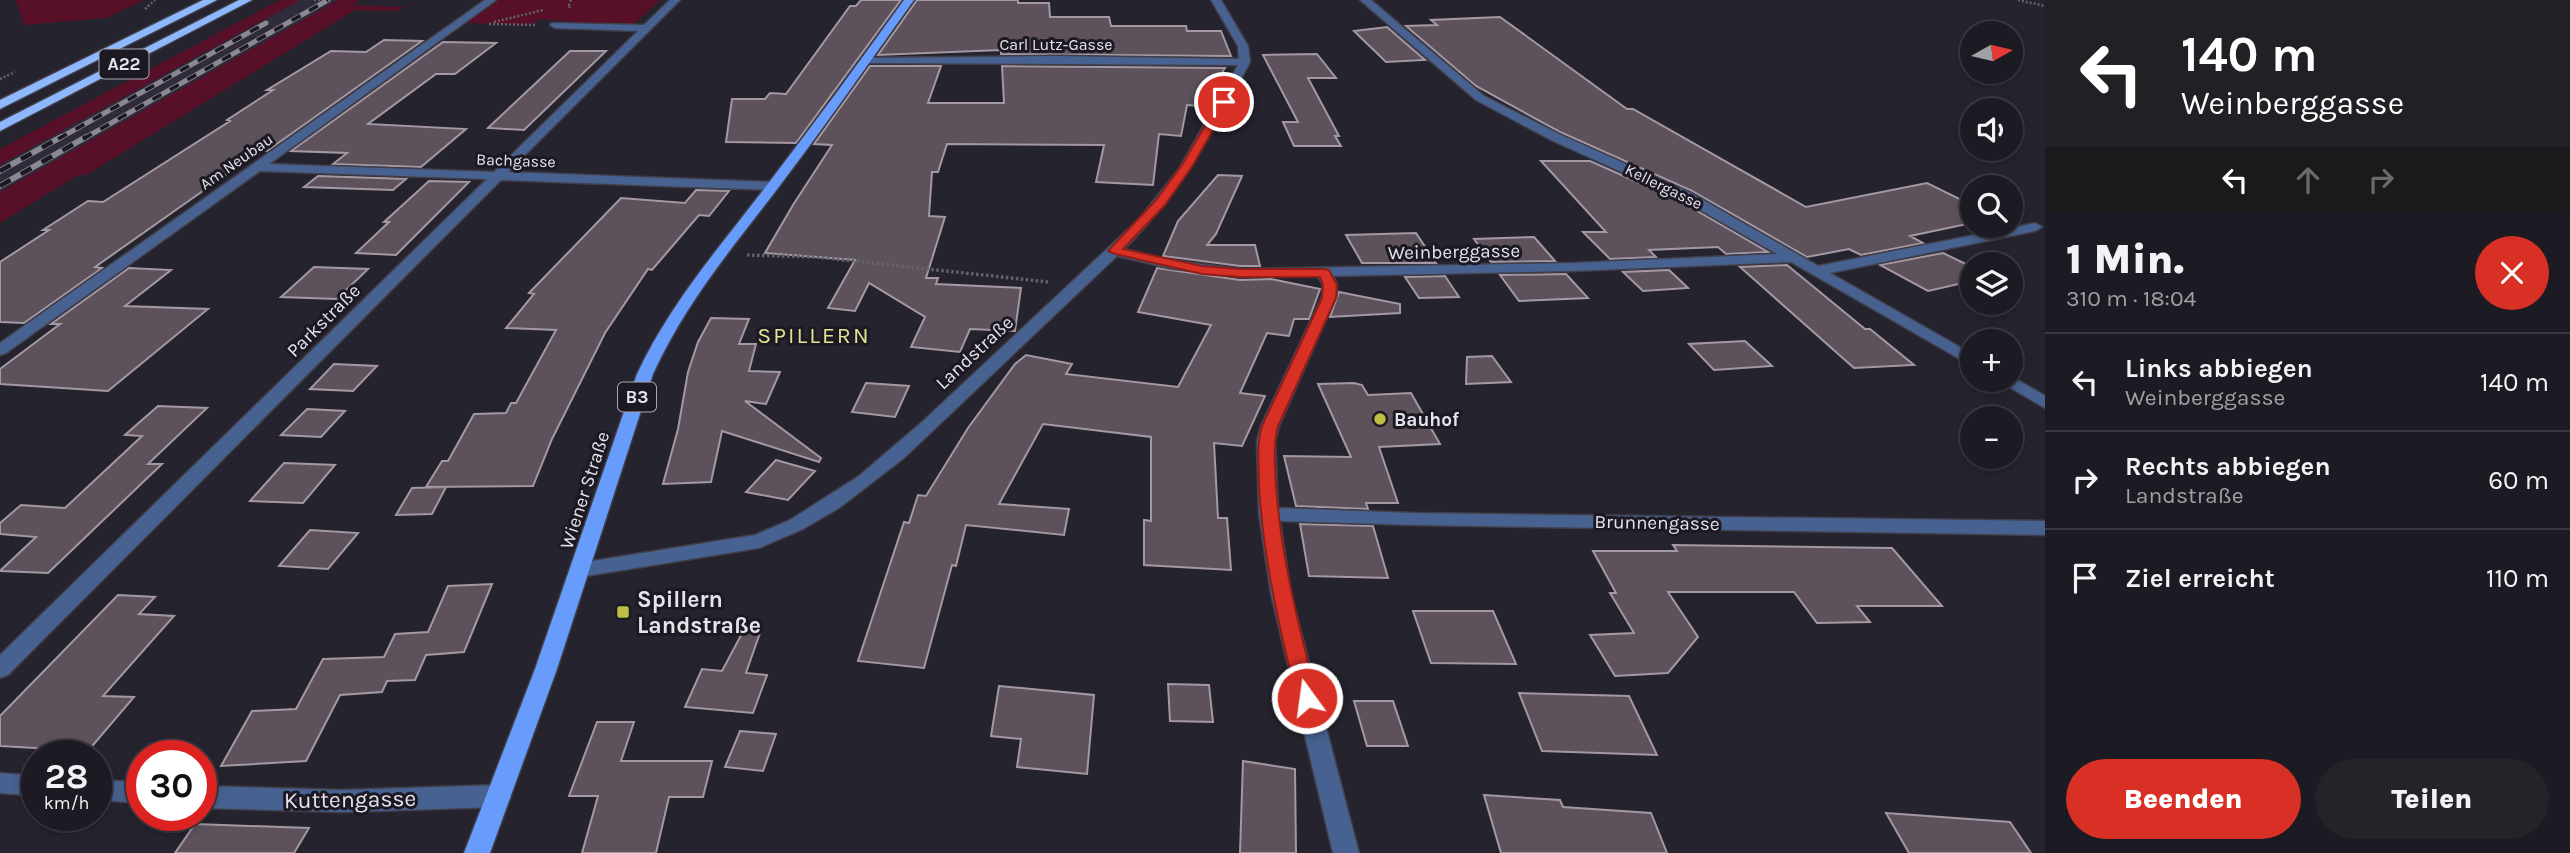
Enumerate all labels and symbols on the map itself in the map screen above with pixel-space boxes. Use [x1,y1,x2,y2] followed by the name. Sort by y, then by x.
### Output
[1960,21,2023,84] north arrow
[999,35,1113,54] street label: Carl Lutz-Gasse
[100,50,148,78] road number: A22
[1194,72,1254,132] pin
[196,129,276,194] street label: Am Neubau
[476,150,556,171] street label: Bachgasse
[1622,160,1705,213] street label: Kellergasse
[1388,240,1520,264] street label: Weinberggasse
[283,280,365,362] street label: Parkstraße
[931,311,1018,394] street label: Landstraße
[757,322,871,349] district label: SPILLERN
[618,382,656,412] road number: B3
[1394,409,1460,431] place label: Bauhof
[1372,411,1388,427] marker: Bauhof
[556,429,614,552] street label: Wiener Straße
[1594,511,1720,535] street label: Brunnengasse
[637,586,761,639] place label: Spillern Landstraße
[615,604,631,620] marker: Spillern Landstraße
[1270,661,1344,735] position arrow
[126,740,217,831] speed limit sign: 30
[284,785,416,814] street label: Kuttengasse

